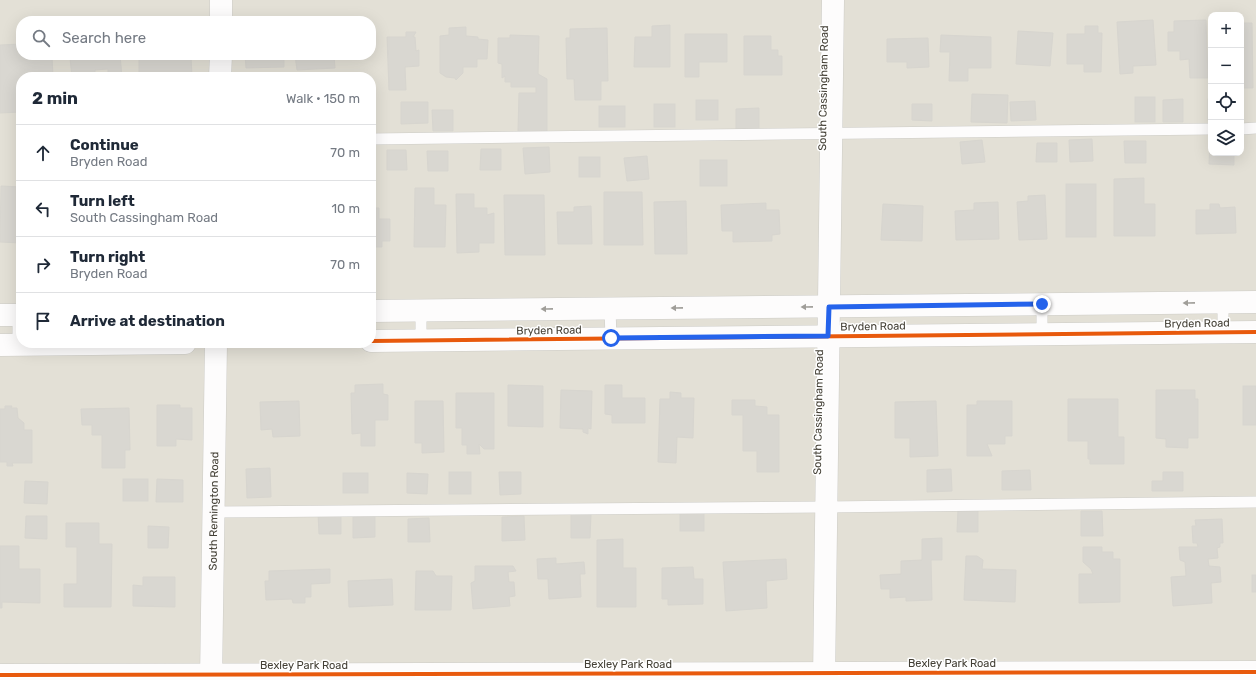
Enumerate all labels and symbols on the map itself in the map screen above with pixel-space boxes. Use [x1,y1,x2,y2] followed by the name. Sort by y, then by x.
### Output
[816,25,831,151] street label: South Cassingham Road
[1033,295,1051,313] route end
[1182,300,1195,306] one-way arrow
[800,304,813,310] one-way arrow
[670,305,683,311] one-way arrow
[540,306,553,312] one-way arrow
[1164,316,1230,331] street label: Bryden Road
[840,319,906,334] street label: Bryden Road
[516,323,582,338] street label: Bryden Road
[602,329,620,347] route start
[811,349,826,475] street label: South Cassingham Road
[207,452,221,570] street label: South Remington Road
[908,657,996,670] street label: Bexley Park Road
[584,658,672,671] street label: Bexley Park Road
[260,659,348,672] street label: Bexley Park Road

